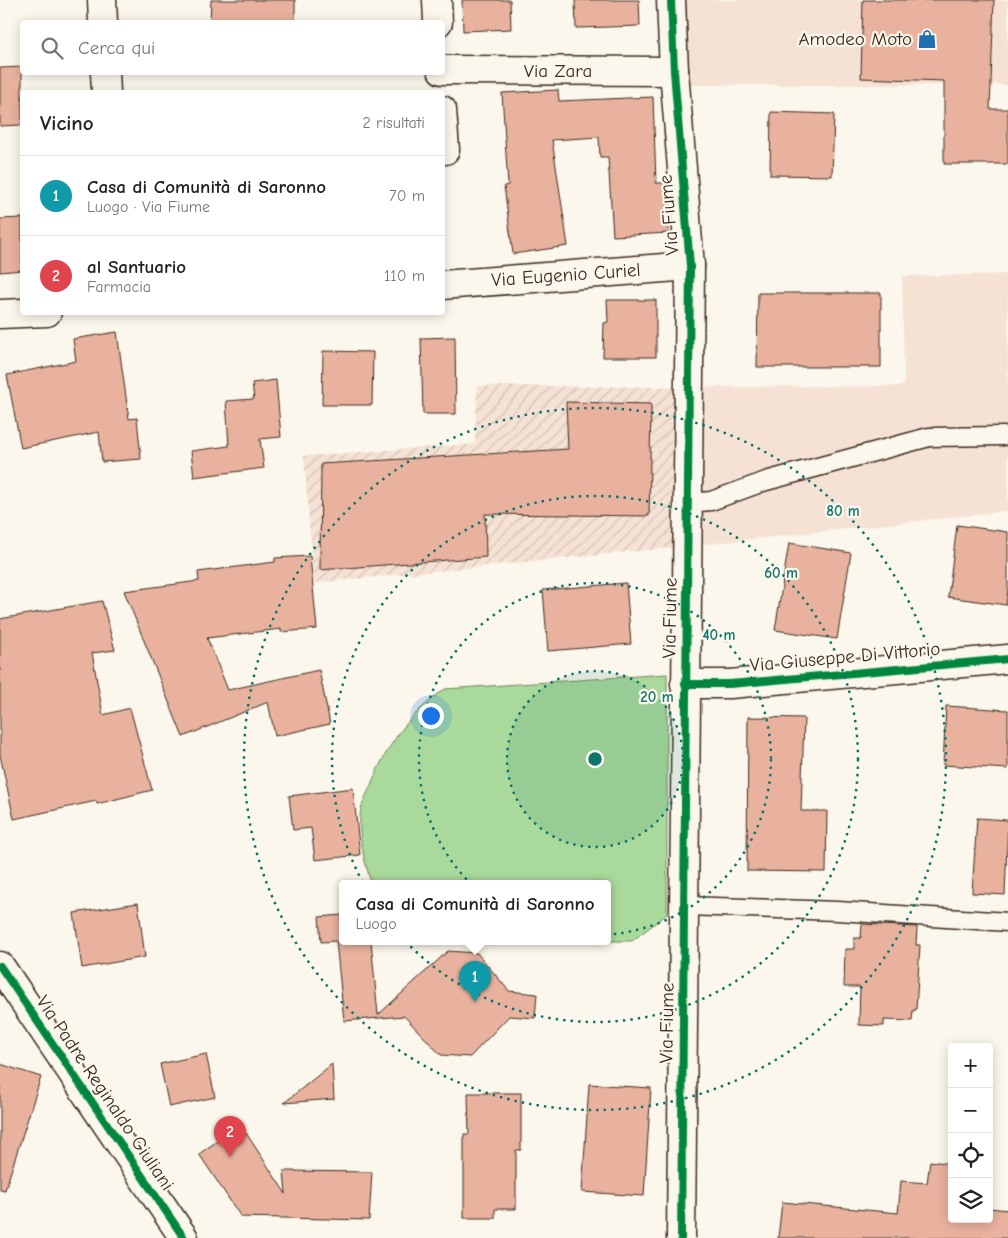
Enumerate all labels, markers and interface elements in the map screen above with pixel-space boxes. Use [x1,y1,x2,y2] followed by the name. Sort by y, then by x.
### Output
[20,20,445,75] search box
[798,28,912,50] place label: Amodeo Moto
[916,28,938,50] shop icon: Amodeo Moto
[38,34,66,62] icon: search
[78,37,155,59] text: Cerca qui
[524,60,592,82] street label: Via Zara
[40,111,94,135] text: Vicino
[362,114,425,132] text: 2 risultati
[655,174,683,256] street label: Via Fiume
[87,176,326,198] text: Casa di Comunità di Saronno
[53,187,59,205] text: 1
[389,187,425,205] text: 70 m
[87,198,210,216] text: Luogo · Via Fiume
[87,256,186,278] text: al Santuario
[491,259,641,291] street label: Via Eugenio Curiel
[52,267,60,285] text: 2
[384,267,425,285] text: 110 m
[87,278,151,296] text: Farmacia
[826,502,860,520] text: 80 m
[764,564,798,582] text: 60 m
[658,577,682,659] street label: Via Fiume
[703,626,736,644] text: 40 m
[749,638,941,676] street label: Via Giuseppe Di Vittorio
[640,688,674,706] text: 20 m
[418,703,444,729] your location
[586,750,604,768] centre of rings
[339,880,611,945] popup
[355,893,595,915] text: Casa di Comunità di Saronno
[355,915,397,933] text: Luogo
[459,961,491,1002] pin: 1
[655,982,679,1064] street label: Via Fiume
[32,991,178,1195] street label: Via Padre Reginaldo Giuliani
[948,1043,993,1223] map controls
[948,1043,993,1088] button: +
[948,1088,993,1133] button: −
[214,1116,246,1157] pin: 2
[948,1133,993,1178] button: locate
[948,1178,993,1223] button: layers

